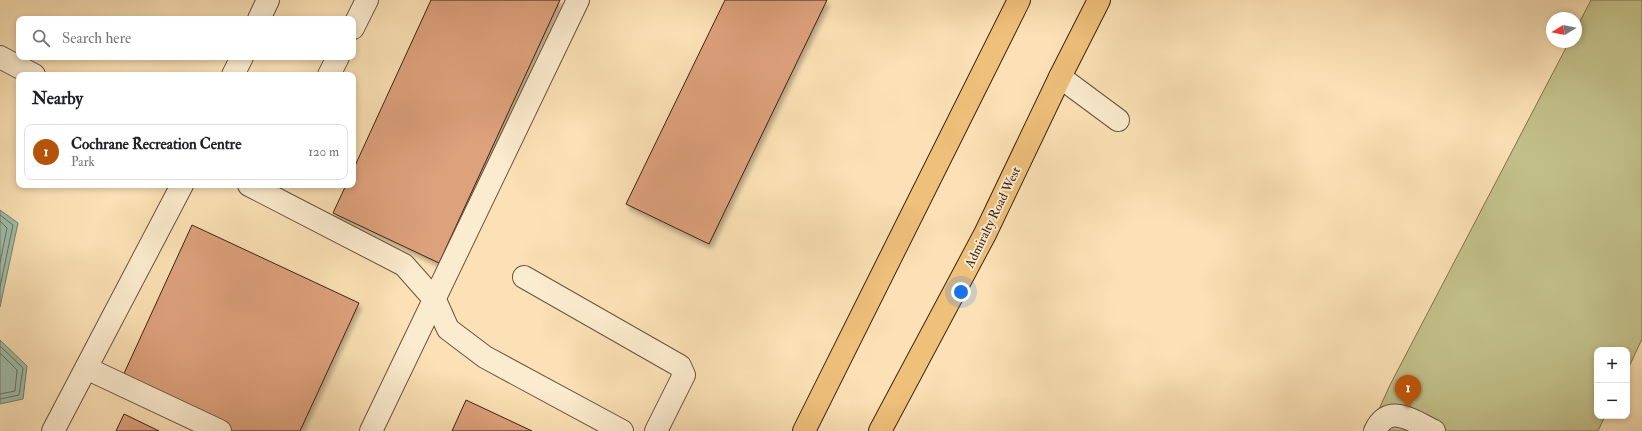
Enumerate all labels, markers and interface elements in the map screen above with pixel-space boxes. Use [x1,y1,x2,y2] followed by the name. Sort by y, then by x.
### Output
[1546,12,1582,48] north arrow
[16,16,356,60] search box
[30,27,52,49] icon: search
[62,29,131,48] text: Search here
[32,88,83,109] text: Nearby
[71,135,241,154] text: Cochrane Recreation Centre
[44,144,48,160] text: 1
[308,144,339,160] text: 120 m
[71,154,95,170] text: Park
[961,164,1025,272] street label: Admiralty Road West
[951,282,971,302] your location
[1594,347,1630,419] map controls
[1594,347,1630,383] button: +
[1395,375,1421,408] pin: 1
[1594,383,1630,419] button: −

